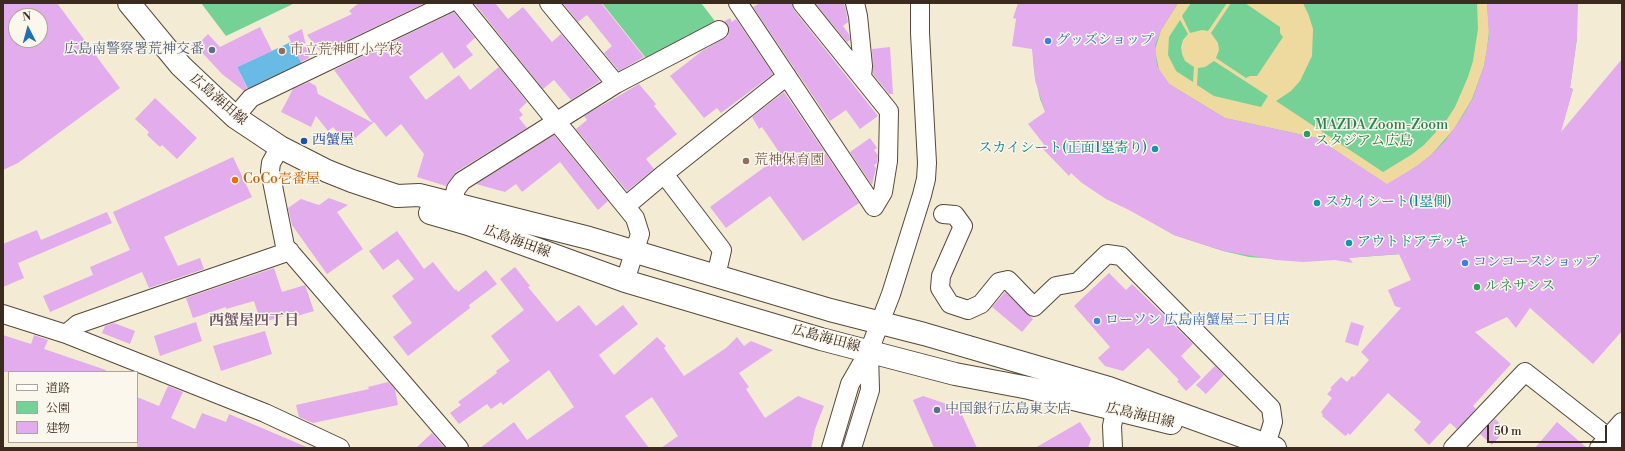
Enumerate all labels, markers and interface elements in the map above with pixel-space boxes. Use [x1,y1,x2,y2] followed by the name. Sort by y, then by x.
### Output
[8,8,48,48] north arrow
[22,10,32,24] text: N
[1056,33,1154,49] place label: グッズショップ
[1043,36,1053,46] marker: グッズショップ
[64,42,204,58] place label: 広島南警察署荒神交番
[290,43,402,59] place label: 市立荒神町小学校
[207,45,217,55] marker: 広島南警察署荒神交番
[277,46,287,56] marker: 市立荒神町小学校
[186,71,250,129] street label: 広島海田線
[1315,118,1448,150] place label: MAZDA Zoom-Zoom スタジアム広島
[1302,129,1312,139] marker: MAZDA Zoom-Zoom スタジアム広島
[312,133,354,149] place label: 西蟹屋
[299,136,309,146] marker: 西蟹屋
[978,141,1147,157] place label: スカイシート(正面1塁寄り)
[1150,144,1160,154] marker: スカイシート(正面1塁寄り)
[754,153,824,169] place label: 荒神保育園
[741,156,751,166] marker: 荒神保育園
[243,172,320,188] place label: CoCo壱番屋
[230,175,240,185] marker: CoCo壱番屋
[1325,195,1452,211] place label: スカイシート(1塁側)
[1312,198,1322,208] marker: スカイシート(1塁側)
[481,222,553,262] street label: 広島海田線
[1357,235,1469,251] place label: アウトドアデッキ
[1344,238,1354,248] marker: アウトドアデッキ
[1473,255,1599,271] place label: コンコースショップ
[1460,258,1470,268] marker: コンコースショップ
[1485,279,1555,295] place label: ルネサンス
[1472,282,1482,292] marker: ルネサンス
[209,312,299,330] district label: 西蟹屋四丁目
[1105,313,1290,329] place label: ローソン 広島南蟹屋二丁目店
[1092,316,1102,326] marker: ローソン 広島南蟹屋二丁目店
[790,322,862,356] street label: 広島海田線
[8,371,138,443] legend
[46,381,70,396] text: 道路
[1104,400,1176,432] street label: 広島海田線
[46,401,70,416] text: 公園
[945,402,1071,418] place label: 中国銀行広島東支店
[932,405,942,415] marker: 中国銀行広島東支店
[1489,417,1609,443] scale bar
[46,421,70,436] text: 建物
[1494,424,1522,439] text: 50 m

